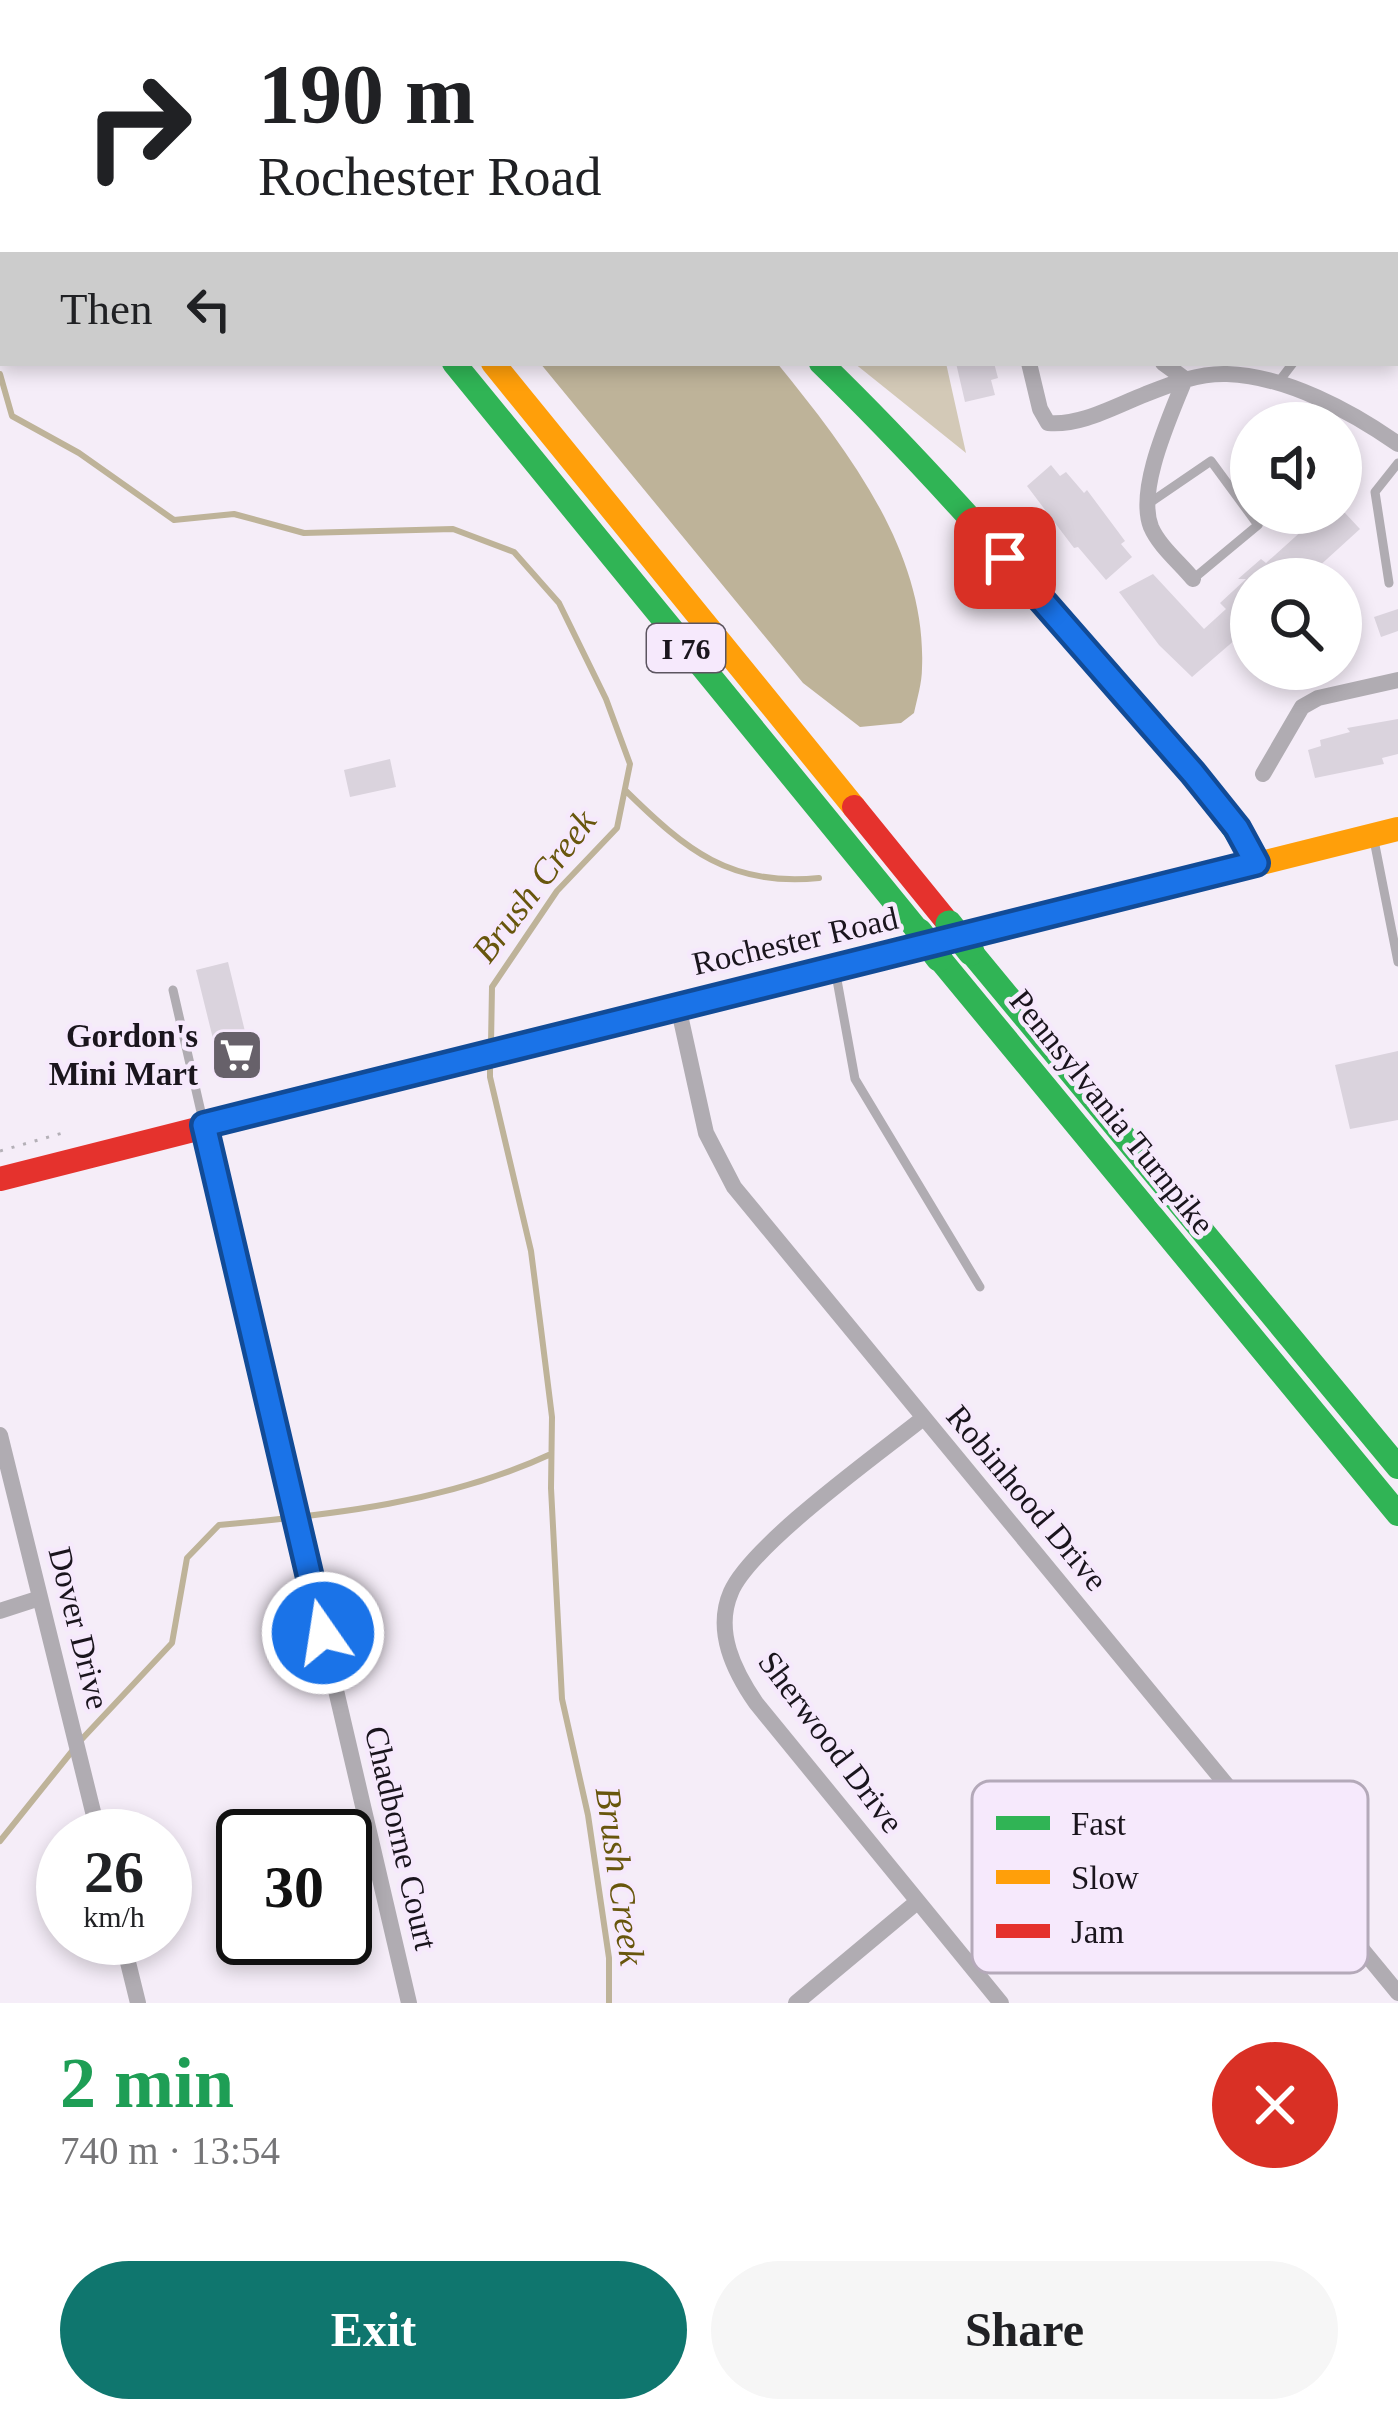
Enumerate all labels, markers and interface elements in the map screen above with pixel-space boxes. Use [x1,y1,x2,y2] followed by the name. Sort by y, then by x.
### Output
[60,48,216,204] icon: right
[258,48,475,141] text: 190 m
[258,147,601,207] text: Rochester Road
[176,276,242,342] icon: left
[60,284,152,334] text: Then
[1230,402,1362,690] map controls
[1230,402,1362,534] button: sound
[954,507,1056,609] pin
[972,525,1038,591] icon: arrive
[1230,558,1362,690] button: search
[647,624,725,672] road number: I 76
[464,801,605,970] water label: Brush Creek
[689,900,902,982] street label: Rochester Road
[1003,983,1221,1241] street label: Pennsylvania Turnpike
[49,1018,198,1092] place label: Gordon's Mini Mart
[209,1027,265,1083] supermarket icon: Gordon's Mini Mart
[939,1398,1115,1598] street label: Robinhood Drive
[41,1543,117,1713] street label: Dover Drive
[260,1570,386,1696] position arrow
[751,1644,911,1840] street label: Sherwood Drive
[358,1723,444,1953] street label: Chadborne Court
[972,1781,1368,1973] legend
[588,1784,652,1969] water label: Brush Creek
[1071,1806,1126,1842] text: Fast
[216,1809,372,1965] speed limit sign: 30
[84,1839,144,1905] text: 26
[1071,1860,1139,1896] text: Slow
[83,1900,145,1933] text: km/h
[1071,1914,1124,1950] text: Jam
[1212,2042,1338,2168] button: close
[60,2043,234,2123] text: 2 min
[60,2129,280,2172] text: 740 m · 13:54
[60,2261,687,2399] button: Exit
[711,2261,1338,2399] button: Share

